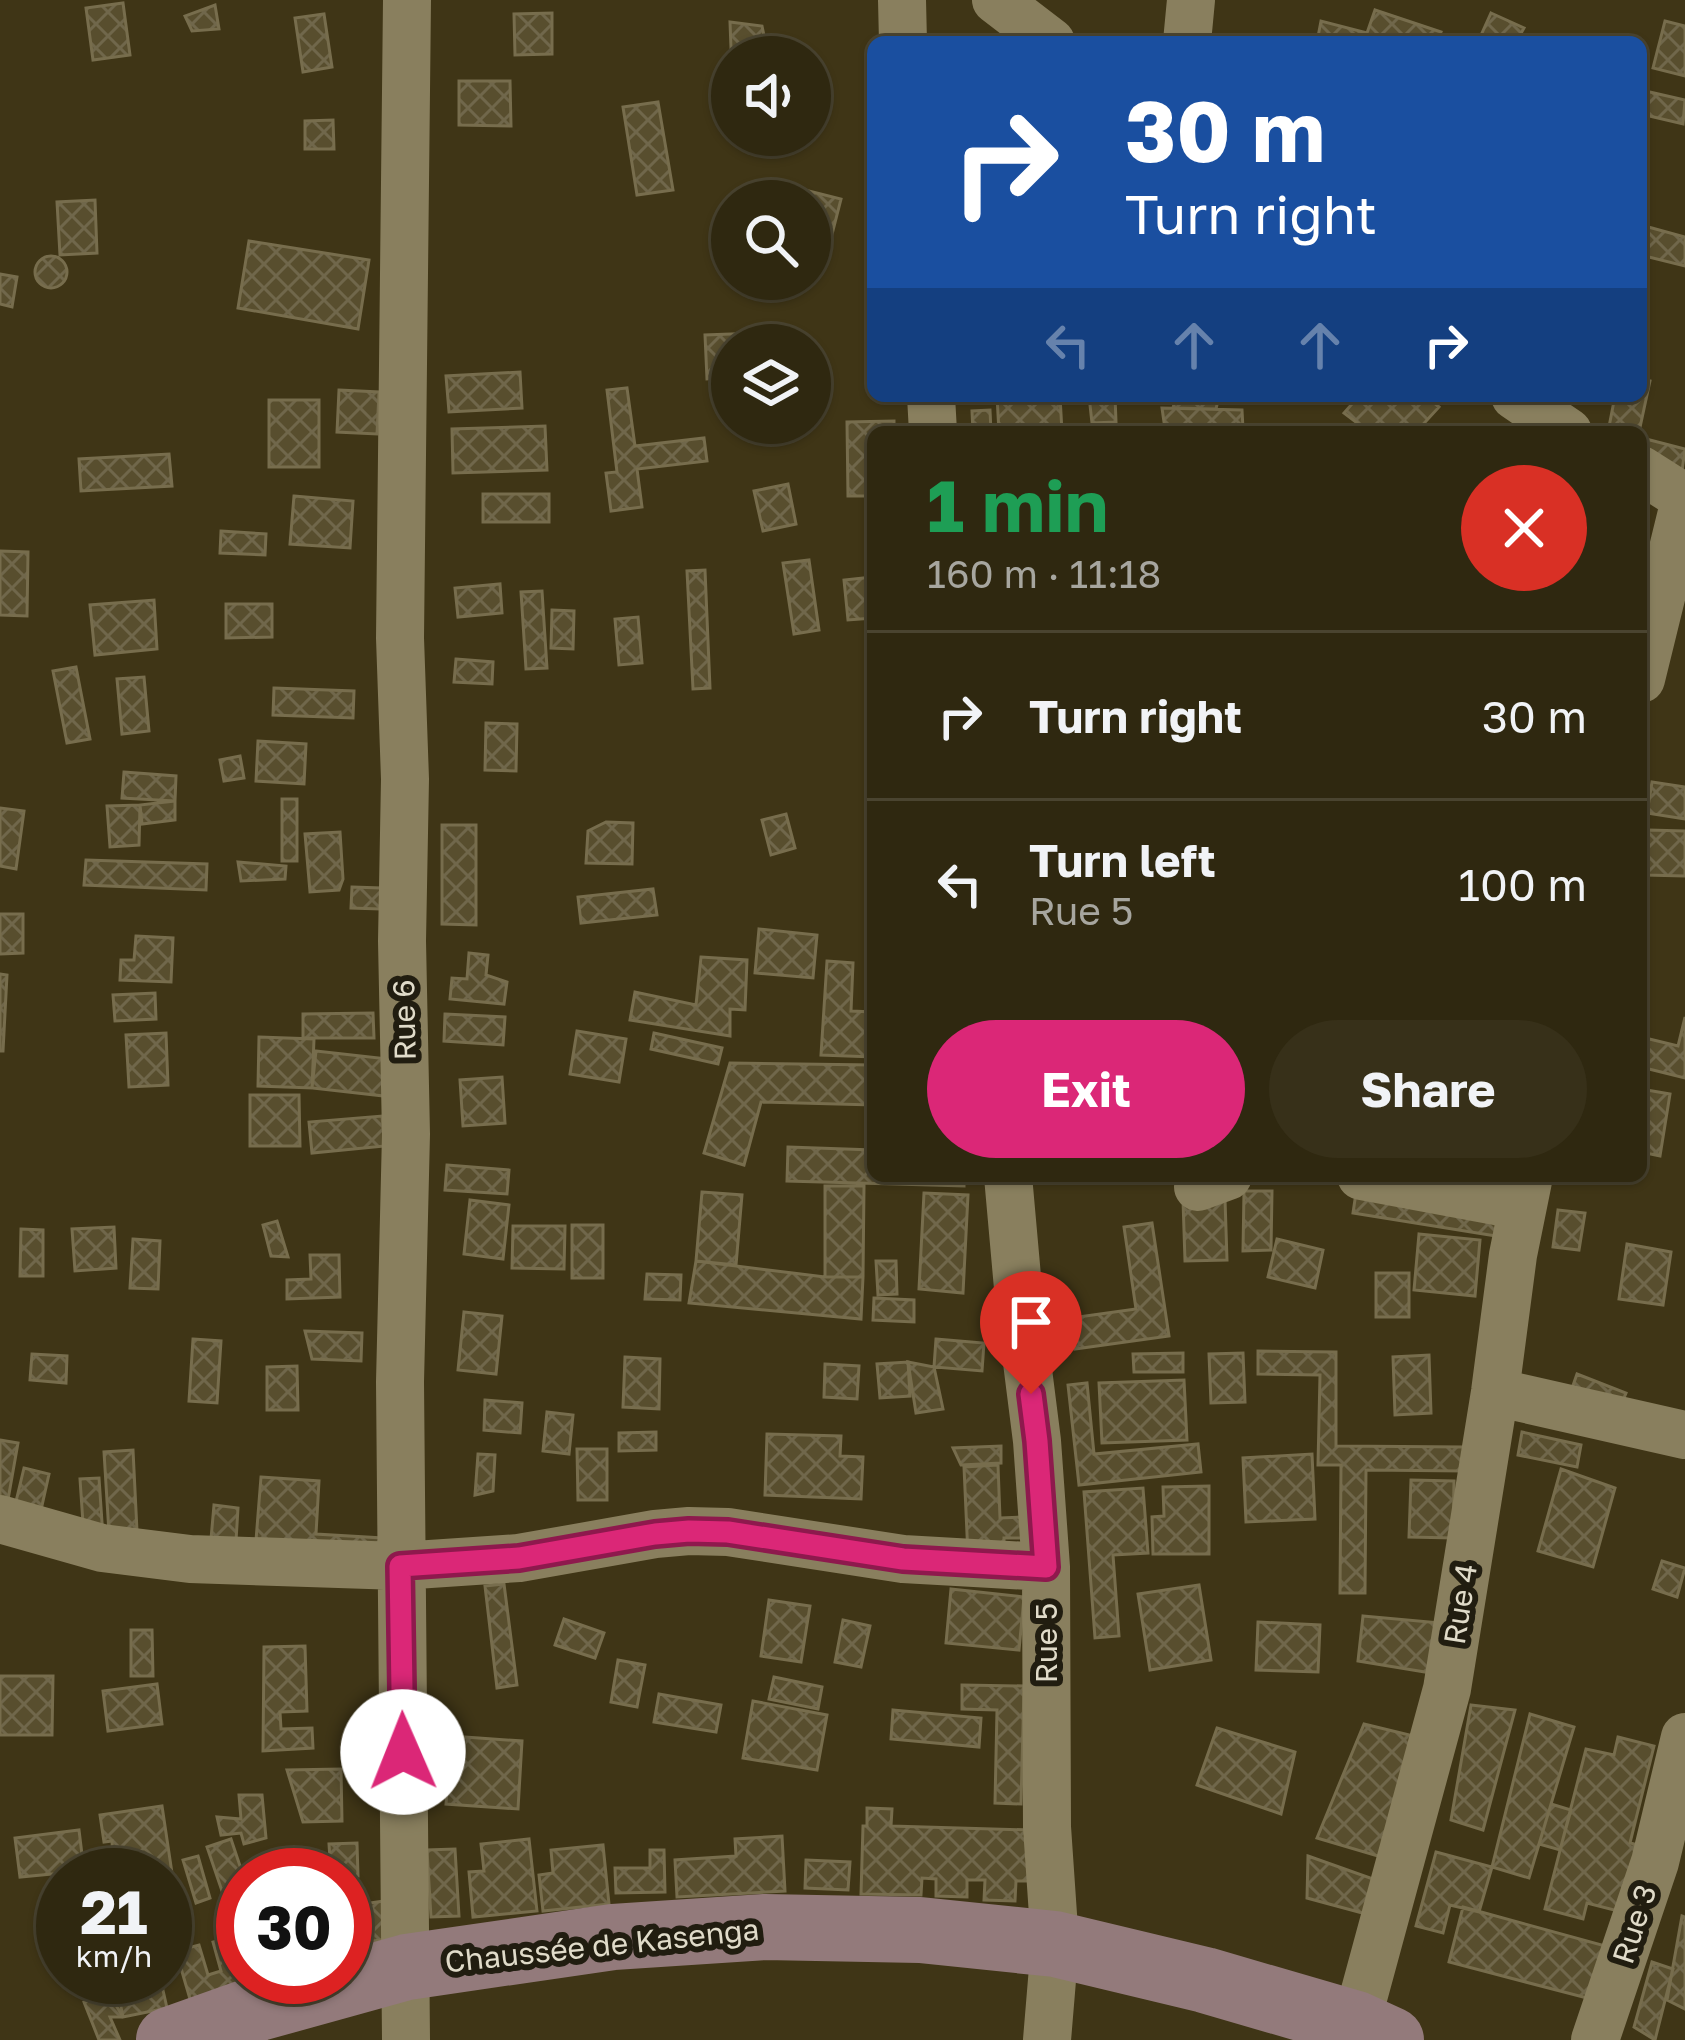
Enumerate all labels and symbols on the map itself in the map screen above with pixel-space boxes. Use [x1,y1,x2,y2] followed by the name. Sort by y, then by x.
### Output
[385,979,423,1061] street label: Rue 6
[980,1271,1082,1394] pin
[1436,1561,1484,1647] street label: Rue 4
[1028,1603,1064,1683] street label: Rue 5
[340,1689,466,1815] position arrow
[216,1848,372,2004] speed limit sign: 30
[1604,1880,1664,1968] street label: Rue 3
[443,1911,761,1979] street label: Chaussée de Kasenga

